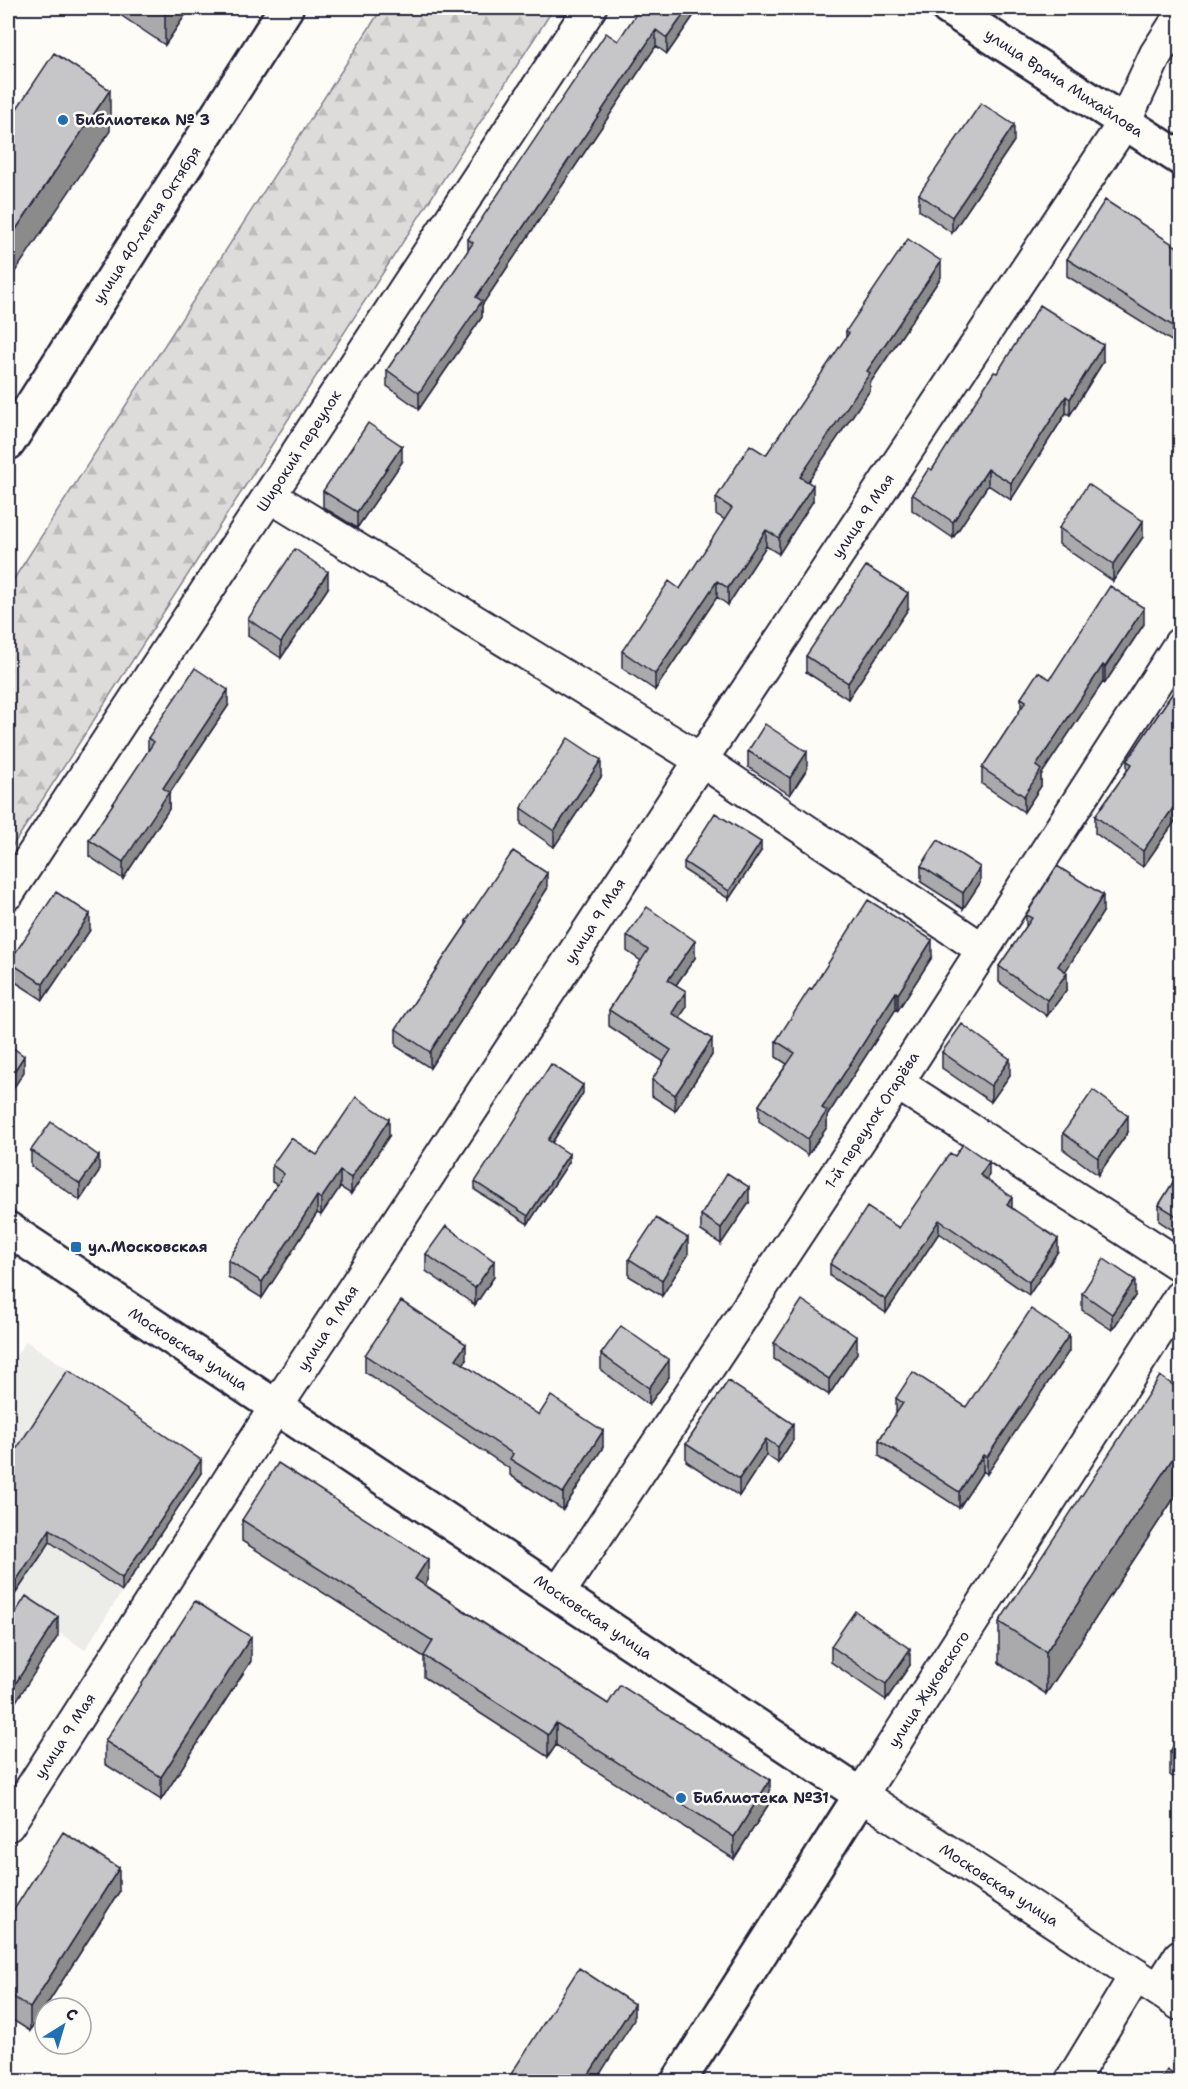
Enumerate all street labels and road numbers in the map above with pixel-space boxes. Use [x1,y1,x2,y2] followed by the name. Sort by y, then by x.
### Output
[981,24,1148,142] street label: улица Врача Михайлова
[88,142,206,308] street label: улица 40-летия Октября
[252,386,346,516] street label: Широкий переулок
[827,470,899,562] street label: улица 9 Мая
[560,874,630,968] street label: улица 9 Мая
[820,1047,924,1192] street label: 1-й переулок Огарёва
[293,1281,363,1375] street label: улица 9 Мая
[124,1303,252,1395] street label: Московская улица
[530,1570,657,1664] street label: Московская улица
[884,1627,974,1751] street label: улица Жуковского
[30,1689,100,1783] street label: улица 9 Мая
[935,1839,1063,1931] street label: Московская улица

